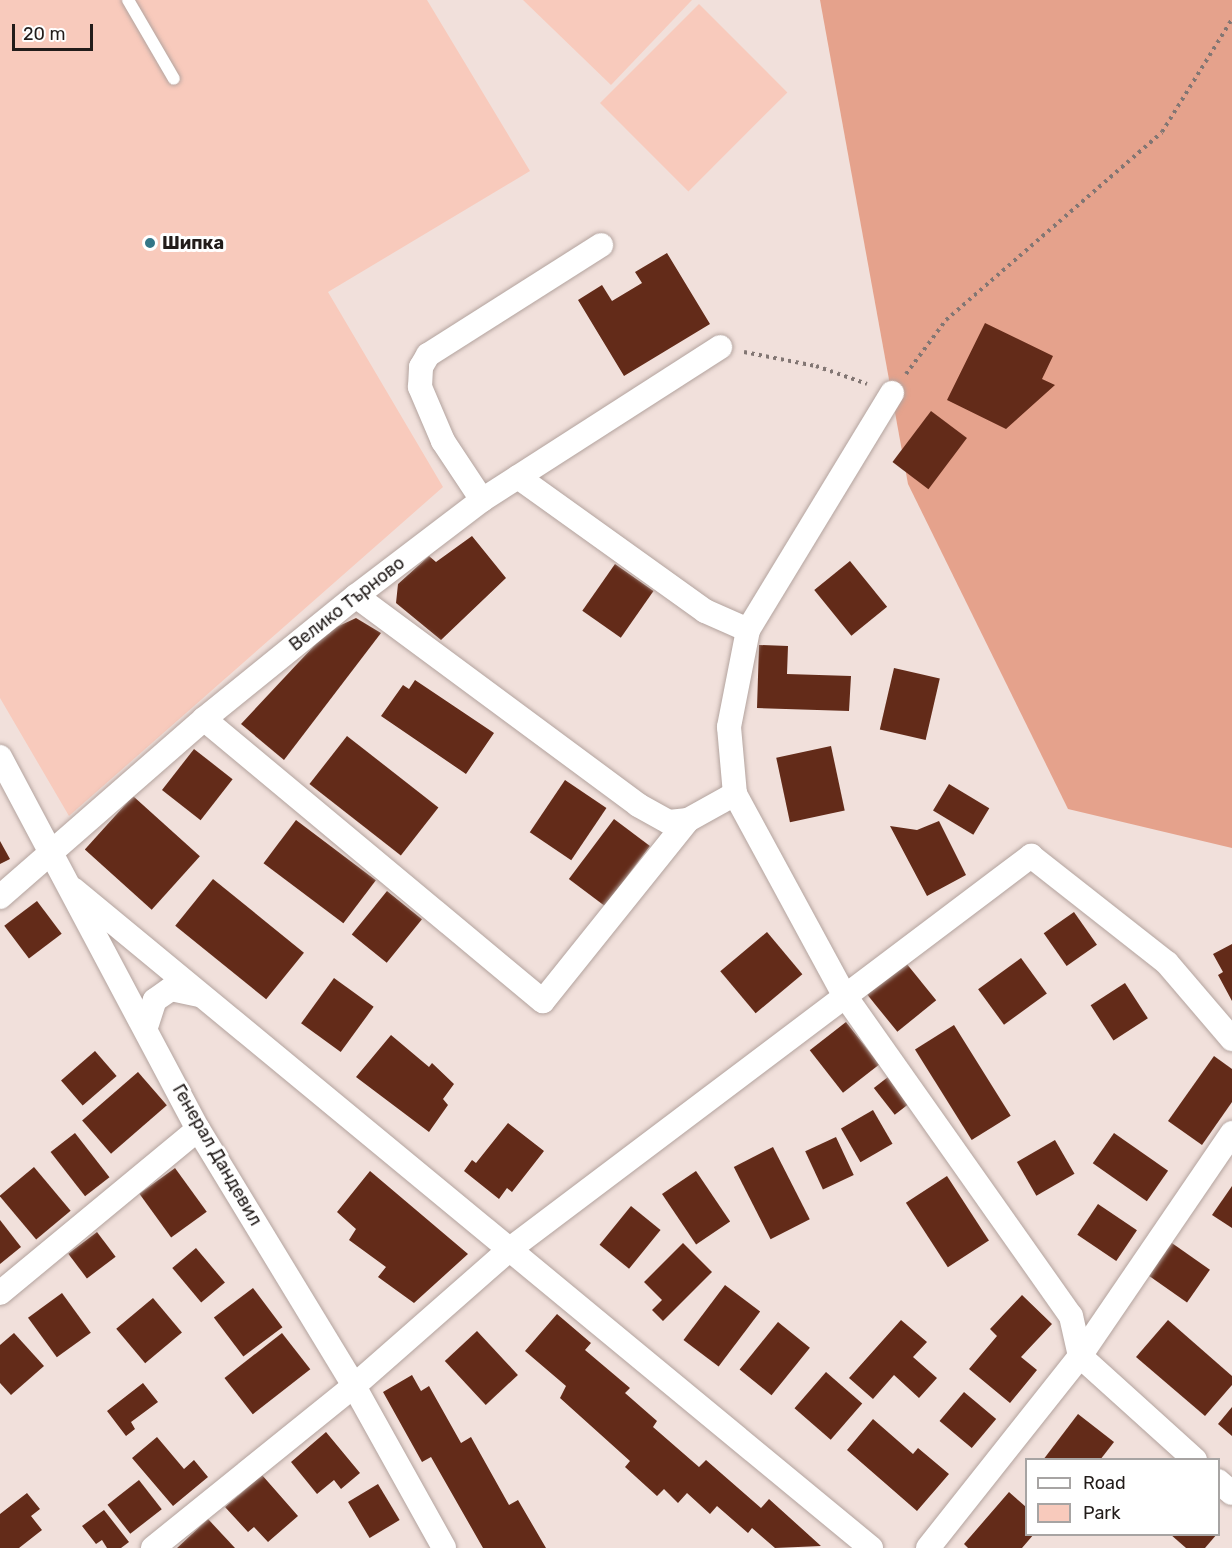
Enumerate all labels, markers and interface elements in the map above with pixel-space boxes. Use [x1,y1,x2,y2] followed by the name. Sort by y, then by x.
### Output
[15,12,96,50] scale bar
[23,23,65,45] text: 20 m
[162,232,224,254] place label: Шипка
[143,236,157,250] marker: Шипка
[285,552,409,656] street label: Велико Търново
[168,1080,266,1230] street label: Генерал Дандевил
[1025,1458,1220,1536] legend
[1083,1472,1126,1494] text: Road
[1083,1502,1120,1524] text: Park

